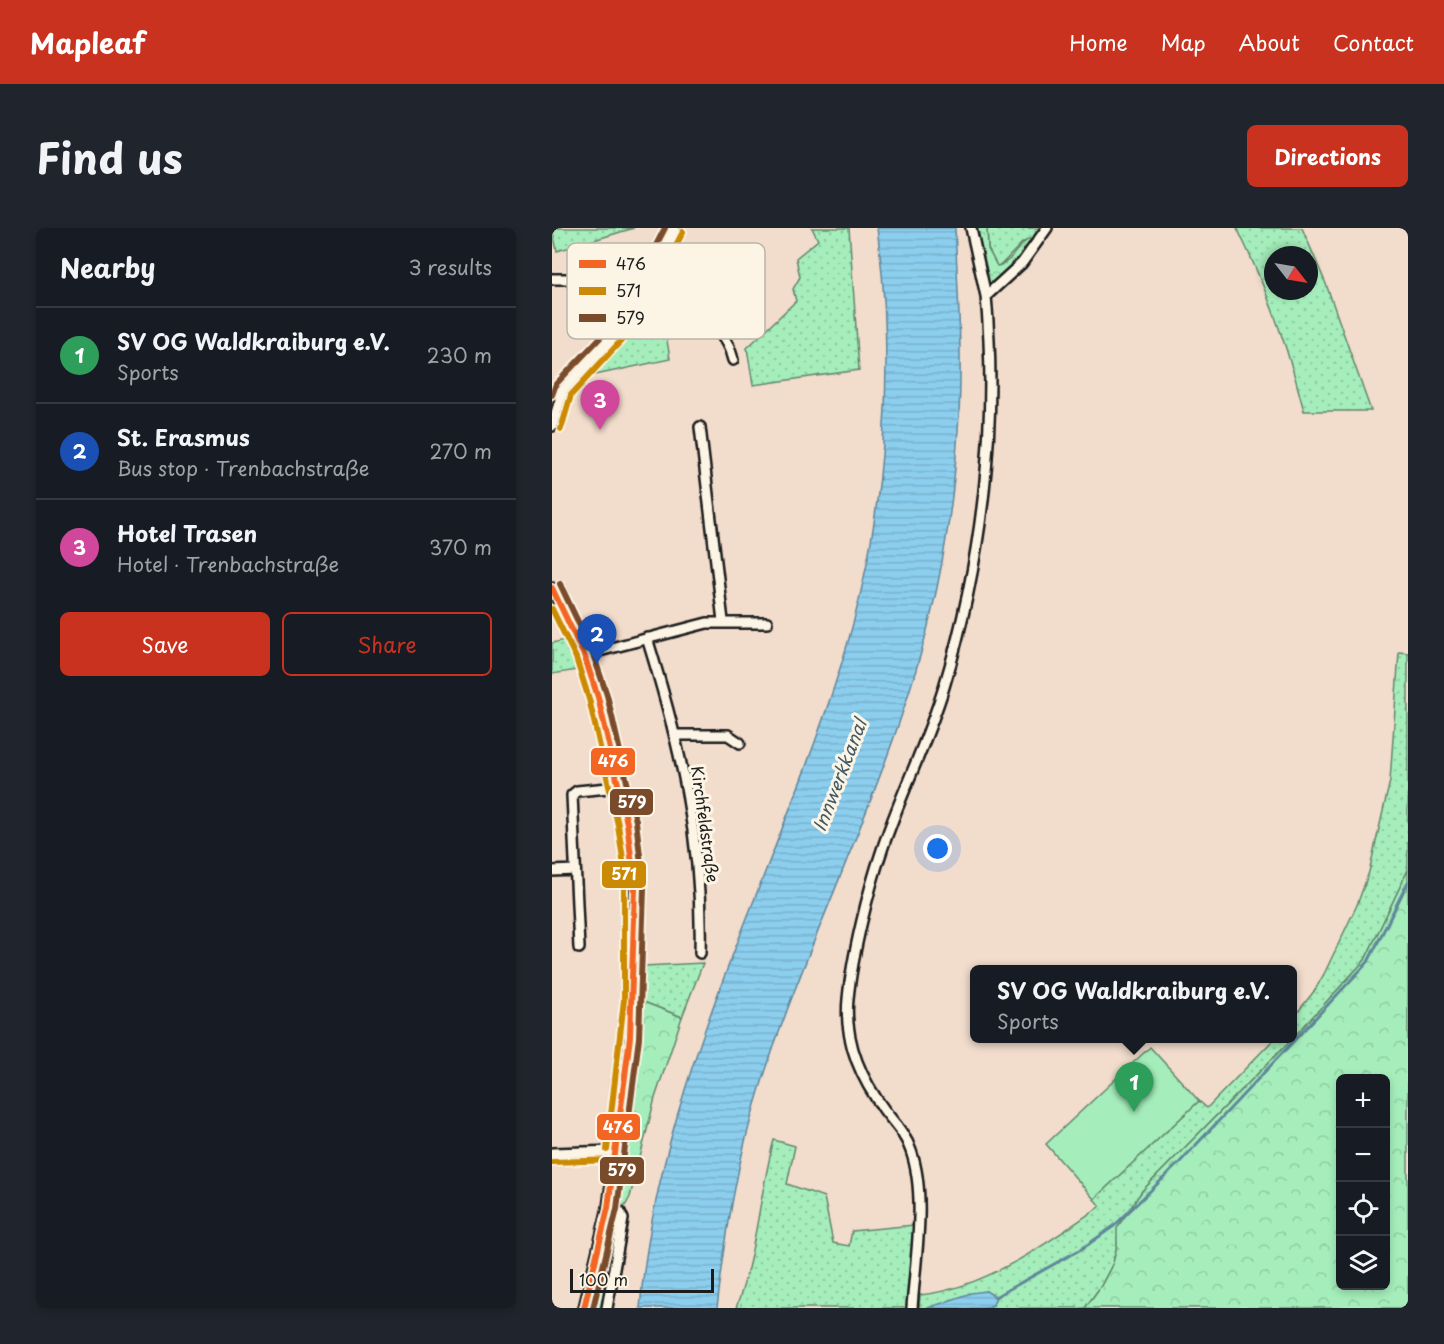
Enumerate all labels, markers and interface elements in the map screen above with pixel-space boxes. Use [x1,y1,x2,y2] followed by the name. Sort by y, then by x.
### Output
[30,21,146,64] text: Mapleaf
[1069,26,1128,58] text: Home
[1161,26,1206,58] text: Map
[1239,26,1300,58] text: About
[1333,26,1414,58] text: Contact
[36,125,183,188] text: Find us
[1247,125,1408,187] button: Directions
[567,243,765,339] legend
[1264,246,1318,300] north arrow
[60,248,155,287] text: Nearby
[616,251,646,275] text: 476
[409,252,492,282] text: 3 results
[616,278,641,302] text: 571
[616,305,645,329] text: 579
[117,324,390,357] text: SV OG Waldkraiburg e.V.
[75,340,84,370] text: 1
[427,340,492,370] text: 230 m
[117,357,179,387] text: Sports
[580,380,620,430] pin: 3
[117,420,250,453] text: St. Erasmus
[72,436,87,466] text: 2
[429,436,492,466] text: 270 m
[117,453,369,483] text: Bus stop · Trenbachstraße
[117,516,257,549] text: Hotel Trasen
[73,532,86,562] text: 3
[429,532,492,562] text: 370 m
[117,549,339,579] text: Hotel · Trenbachstraße
[60,612,270,676] button: Save
[282,612,492,676] button: Share
[578,614,616,664] pin: 2
[805,712,874,835] water label: Innwerkkanal
[590,747,636,776] line badge: 476
[598,748,628,772] text: 476
[686,764,726,884] street label: Kirchfeldstraße
[609,788,654,816] line badge: 579
[618,789,647,813] text: 579
[923,834,952,863] your location
[601,860,647,889] line badge: 571
[611,861,637,885] text: 571
[970,965,1297,1043] popup
[997,973,1270,1006] text: SV OG Waldkraiburg e.V.
[997,1006,1059,1036] text: Sports
[1114,1062,1154,1112] pin: 1
[1336,1074,1390,1290] map controls
[1336,1074,1390,1128] button: +
[596,1113,641,1141] line badge: 476
[603,1114,633,1138] text: 476
[1336,1128,1390,1182] button: −
[599,1156,645,1185] line badge: 579
[608,1157,637,1181] text: 579
[1336,1182,1390,1236] button: locate
[1336,1236,1390,1290] button: layers
[570,1266,714,1294] scale bar
[579,1267,628,1291] text: 100 m

